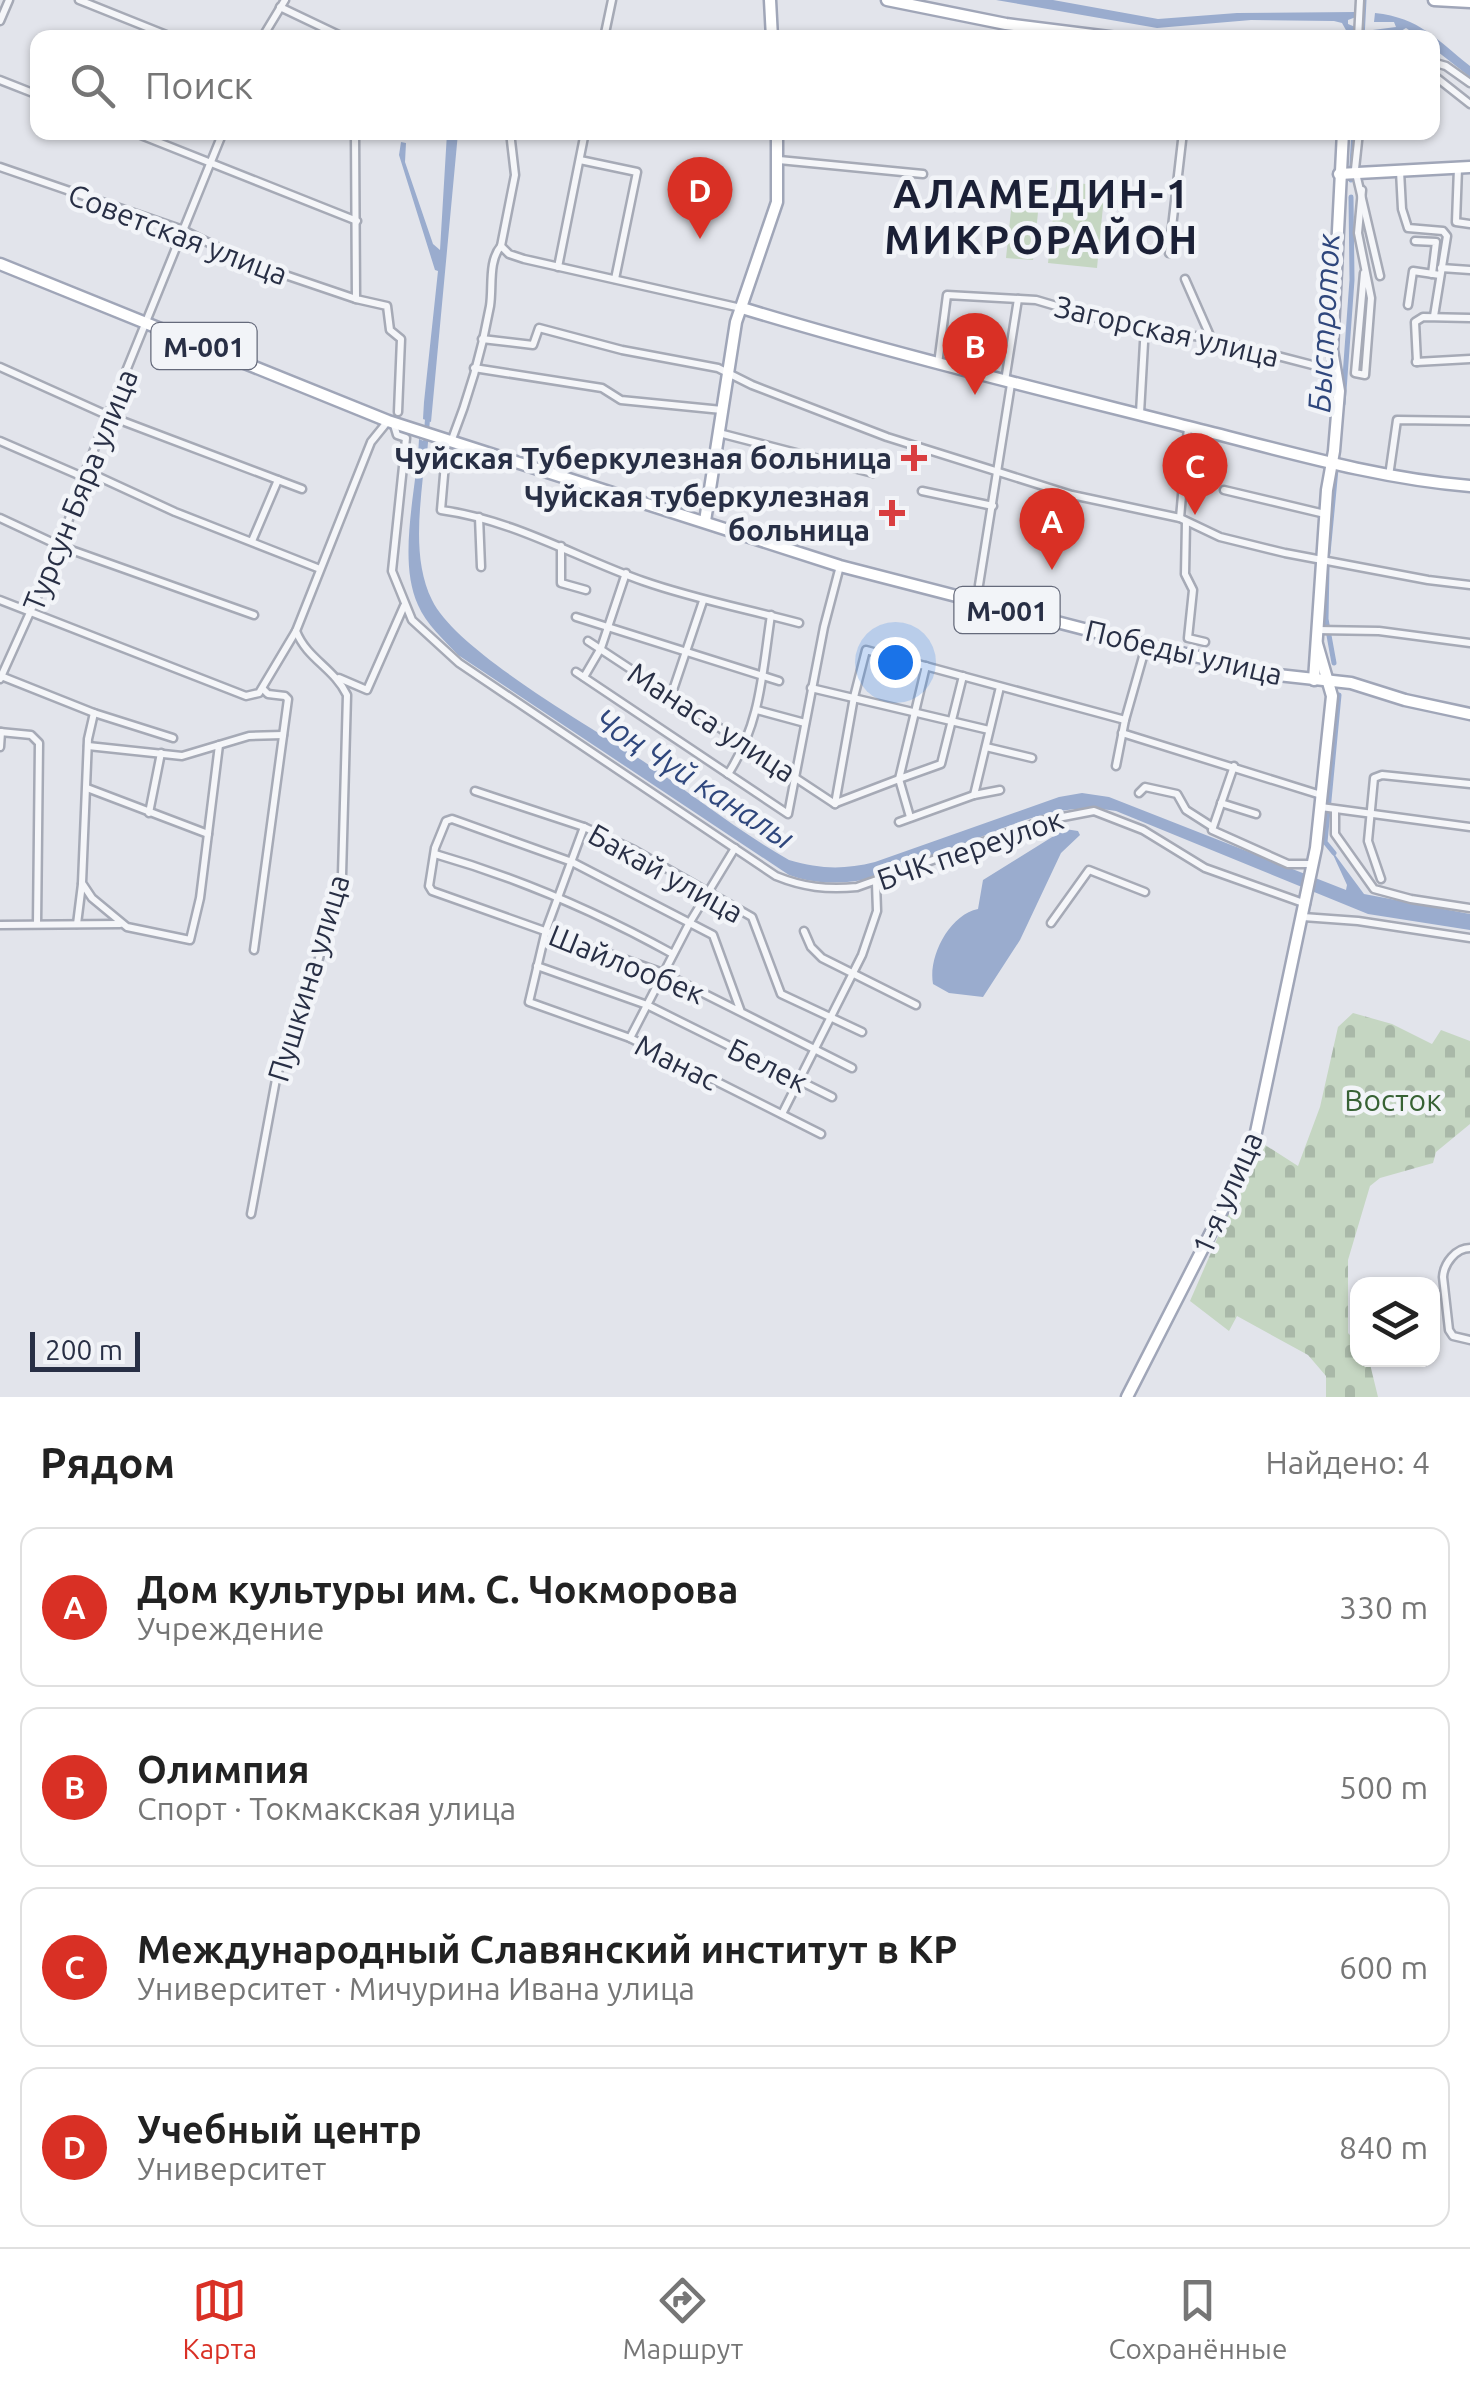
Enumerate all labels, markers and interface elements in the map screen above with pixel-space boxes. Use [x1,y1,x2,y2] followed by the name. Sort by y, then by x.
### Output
[30,30,1440,140] search box
[65,58,120,113] icon: search
[145,64,253,106] text: Поиск
[668,156,732,239] pin: D
[884,171,1200,262] district label: АЛАМЕДИН-1 МИКРОРАЙОН
[63,177,293,291] street label: Советская улица
[1300,232,1346,414] water label: Быстроток
[1051,289,1283,373] street label: Загорская улица
[942,312,1008,395] pin: B
[152,323,256,369] road number: М-001
[16,364,144,616] street label: Турсун Бяра улица
[1162,432,1228,515] pin: C
[395,441,892,475] place label: Чуйская Туберкулезная больница
[901,445,927,471] marker: Чуйская Туберкулезная больница
[524,479,870,547] place label: Чуйская туберкулезная больница
[1020,488,1084,570] pin: A
[879,500,905,526] marker: Чуйская туберкулезная больница
[954,587,1060,633] road number: М-001
[1082,613,1286,691] street label: Победы улица
[870,637,921,688] your location
[622,655,802,789] street label: Манаса улица
[589,700,801,856] water label: Чоң Чүй каналы
[873,801,1067,897] street label: БЧК переулок
[583,817,749,929] street label: Бакай улица
[260,870,356,1086] street label: Пушкина улица
[544,917,710,1011] street label: Шайлообек
[630,1027,724,1097] street label: Манас
[723,1031,813,1099] street label: Белек
[1344,1083,1442,1117] park label: Восток
[1185,1126,1269,1260] street label: 1-я улица
[1350,1277,1440,1367] map controls
[1350,1277,1440,1367] button: layers
[30,1327,140,1372] scale bar
[45,1334,123,1365] text: 200 m
[40,1439,175,1486] text: Рядом
[1265,1444,1430,1480] text: Найдено: 4
[137,1568,738,1610] text: Дом культуры им. С. Чокморова
[63,1589,86,1625] text: A
[1339,1589,1428,1625] text: 330 m
[137,1610,324,1646] text: Учреждение
[137,1748,309,1790] text: Олимпия
[64,1769,85,1805] text: B
[1339,1769,1428,1805] text: 500 m
[137,1790,516,1826] text: Спорт · Токмакская улица
[137,1928,957,1970] text: Международный Славянский институт в КР
[64,1949,85,1985] text: C
[1339,1949,1428,1985] text: 600 m
[137,1970,695,2006] text: Университет · Мичурина Ивана улица
[137,2108,422,2150] text: Учебный центр
[63,2129,86,2165] text: D
[1339,2129,1428,2165] text: 840 m
[137,2150,326,2186] text: Университет
[183,2273,257,2364] tab: Карта
[622,2273,743,2364] tab: Маршрут
[1108,2273,1287,2364] tab: Сохранённые

